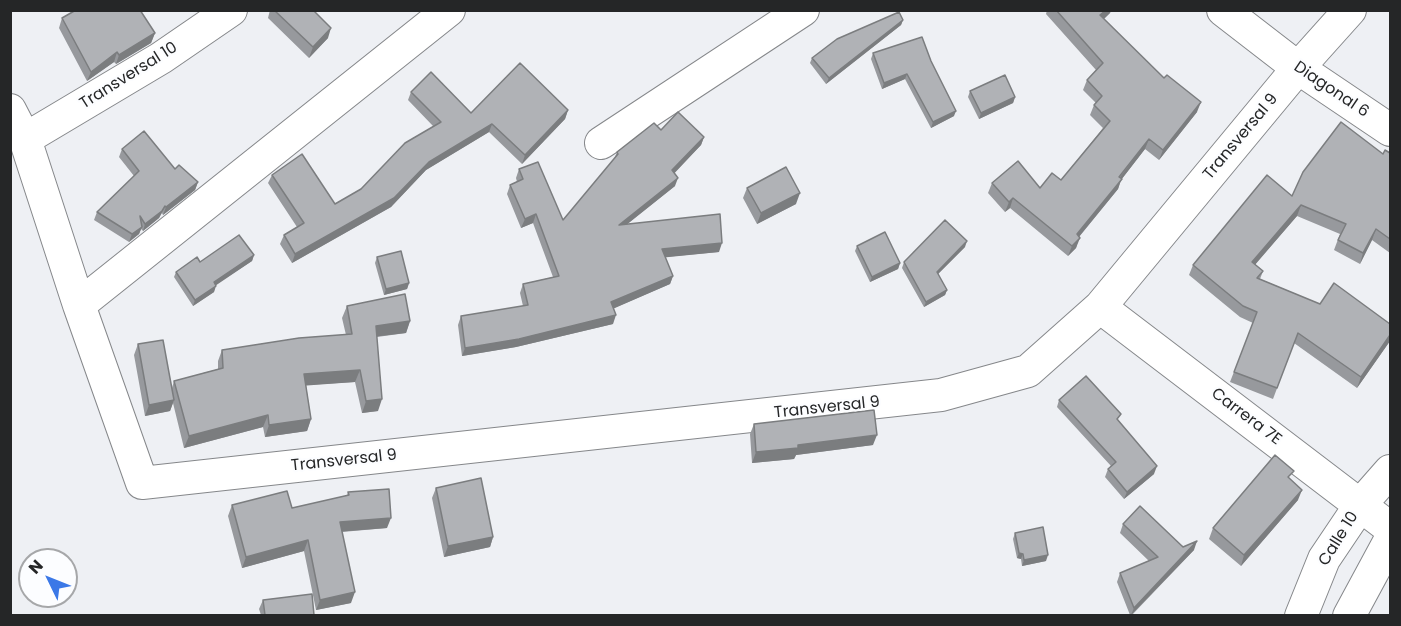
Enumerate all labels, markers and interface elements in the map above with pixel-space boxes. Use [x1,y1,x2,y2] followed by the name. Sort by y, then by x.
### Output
[77,38,181,114] street label: Transversal 10
[1290,58,1372,122] street label: Diagonal 6
[1199,90,1283,184] street label: Transversal 9
[1207,384,1285,450] street label: Carrera 7E
[773,393,881,423] street label: Transversal 9
[290,446,398,476] street label: Transversal 9
[1315,508,1363,570] street label: Calle 10
[18,548,78,608] north arrow
[23,555,48,579] text: N

